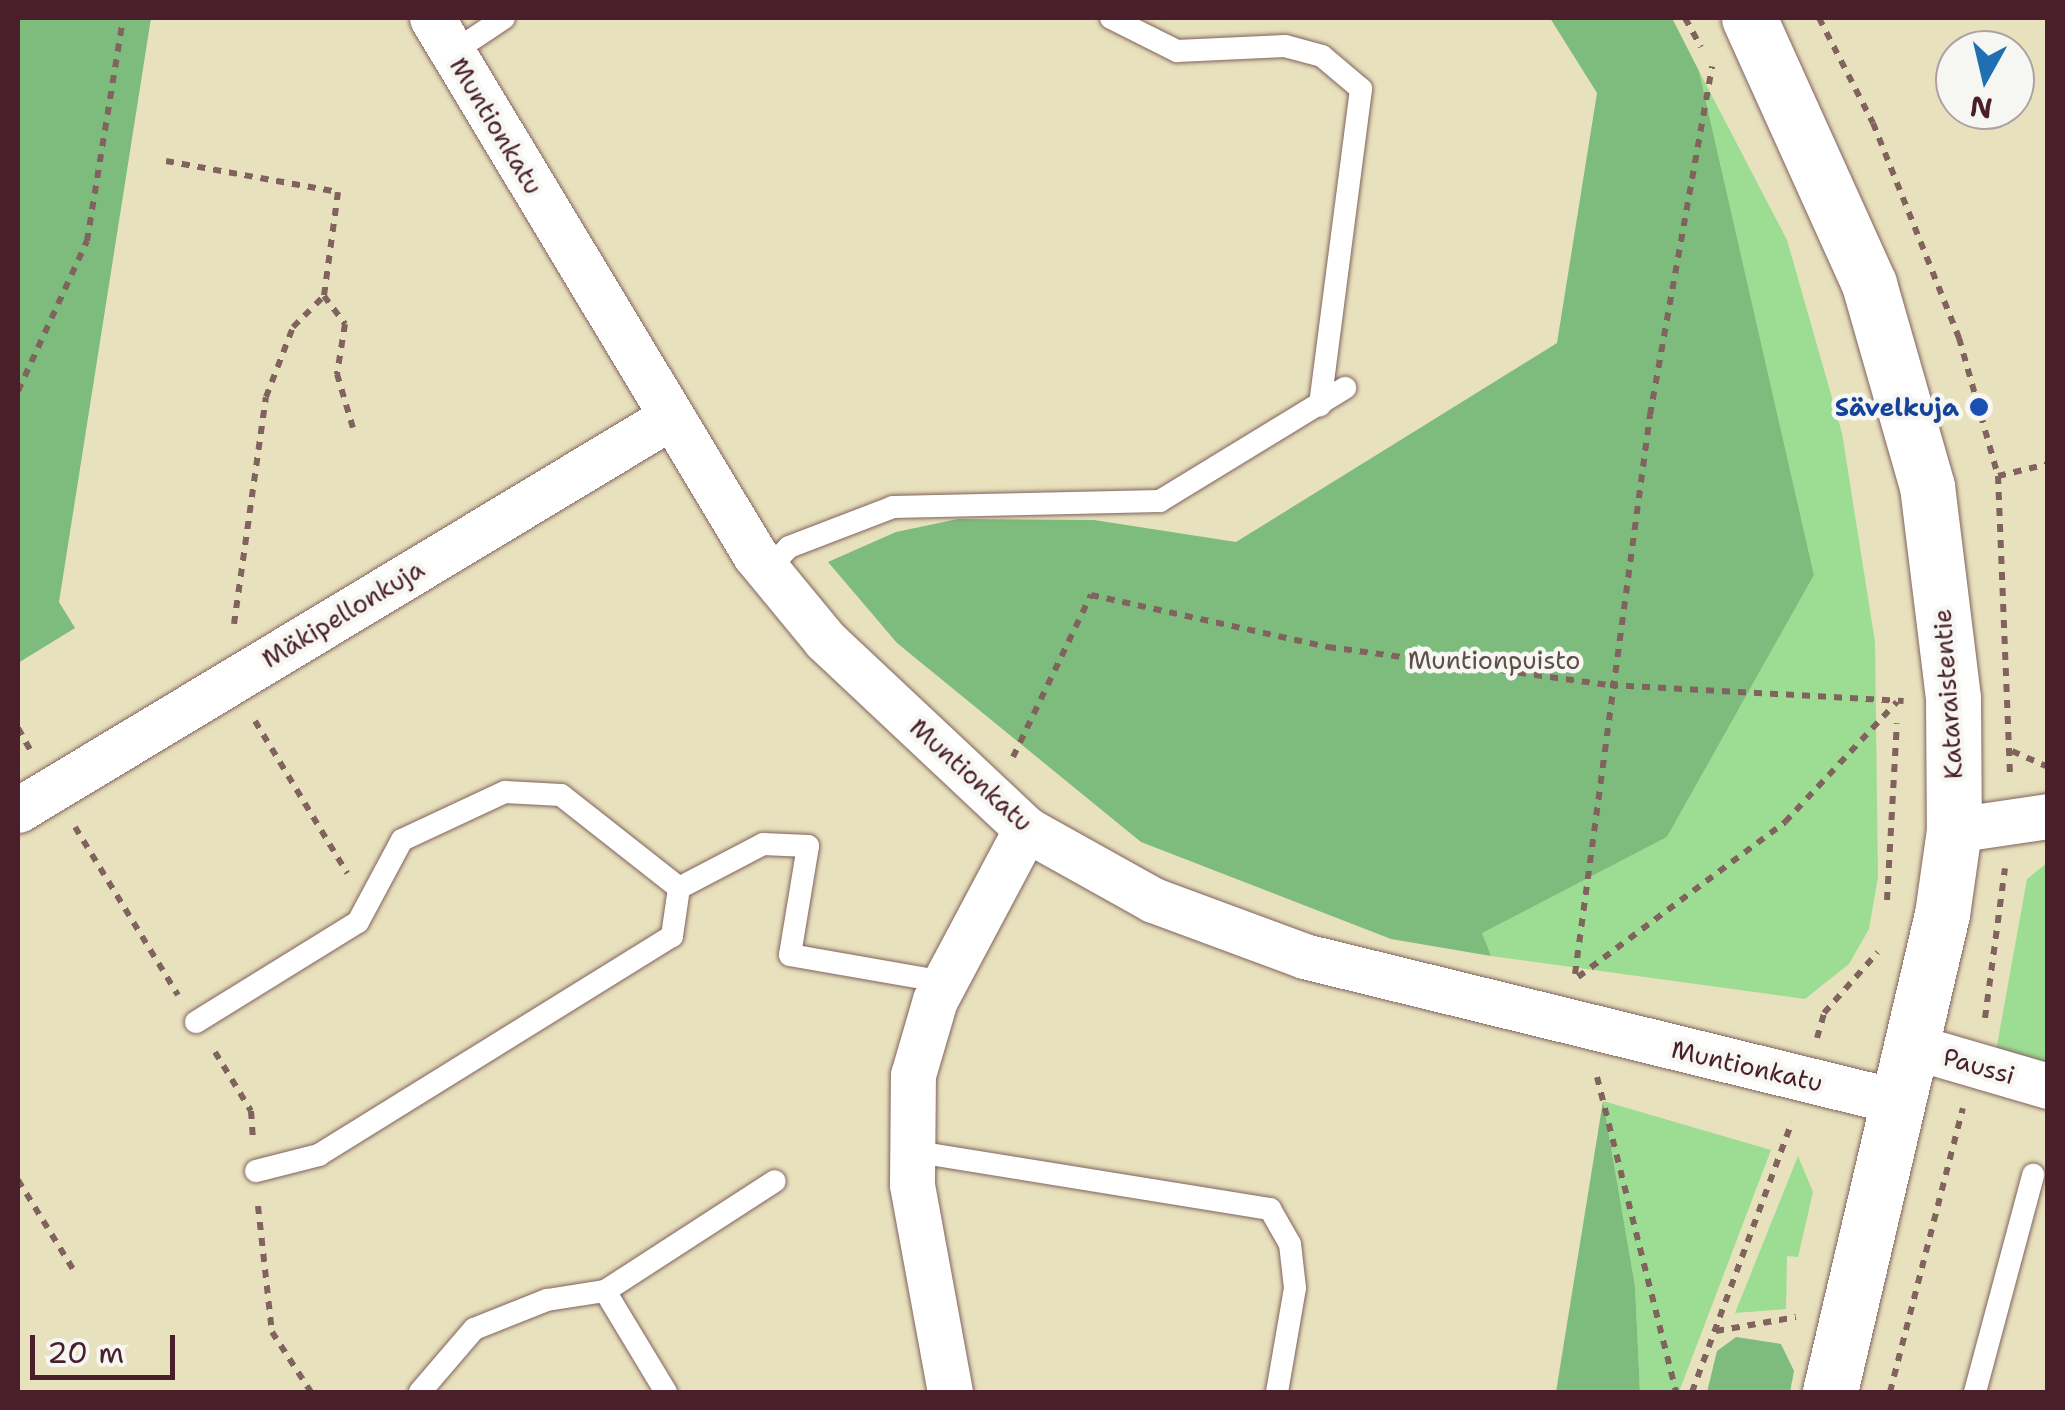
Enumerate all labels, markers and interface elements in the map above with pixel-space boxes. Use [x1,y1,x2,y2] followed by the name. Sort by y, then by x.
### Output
[1935,30,2035,130] north arrow
[443,52,549,200] street label: Muntionkatu
[1967,87,1995,128] text: N
[1835,392,1959,422] place label: Sävelkuja
[1968,396,1990,418] marker: Sävelkuja
[257,554,429,674] street label: Mäkipellonkuja
[1927,608,1969,780] street label: Kataraistentie
[1408,645,1580,675] park label: Muntionpuisto
[904,712,1038,838] street label: Muntionkatu
[1668,1034,1826,1098] street label: Muntionkatu
[1940,1041,2018,1091] street label: Paussi
[35,1315,180,1377] scale bar
[47,1332,124,1373] text: 20 m

